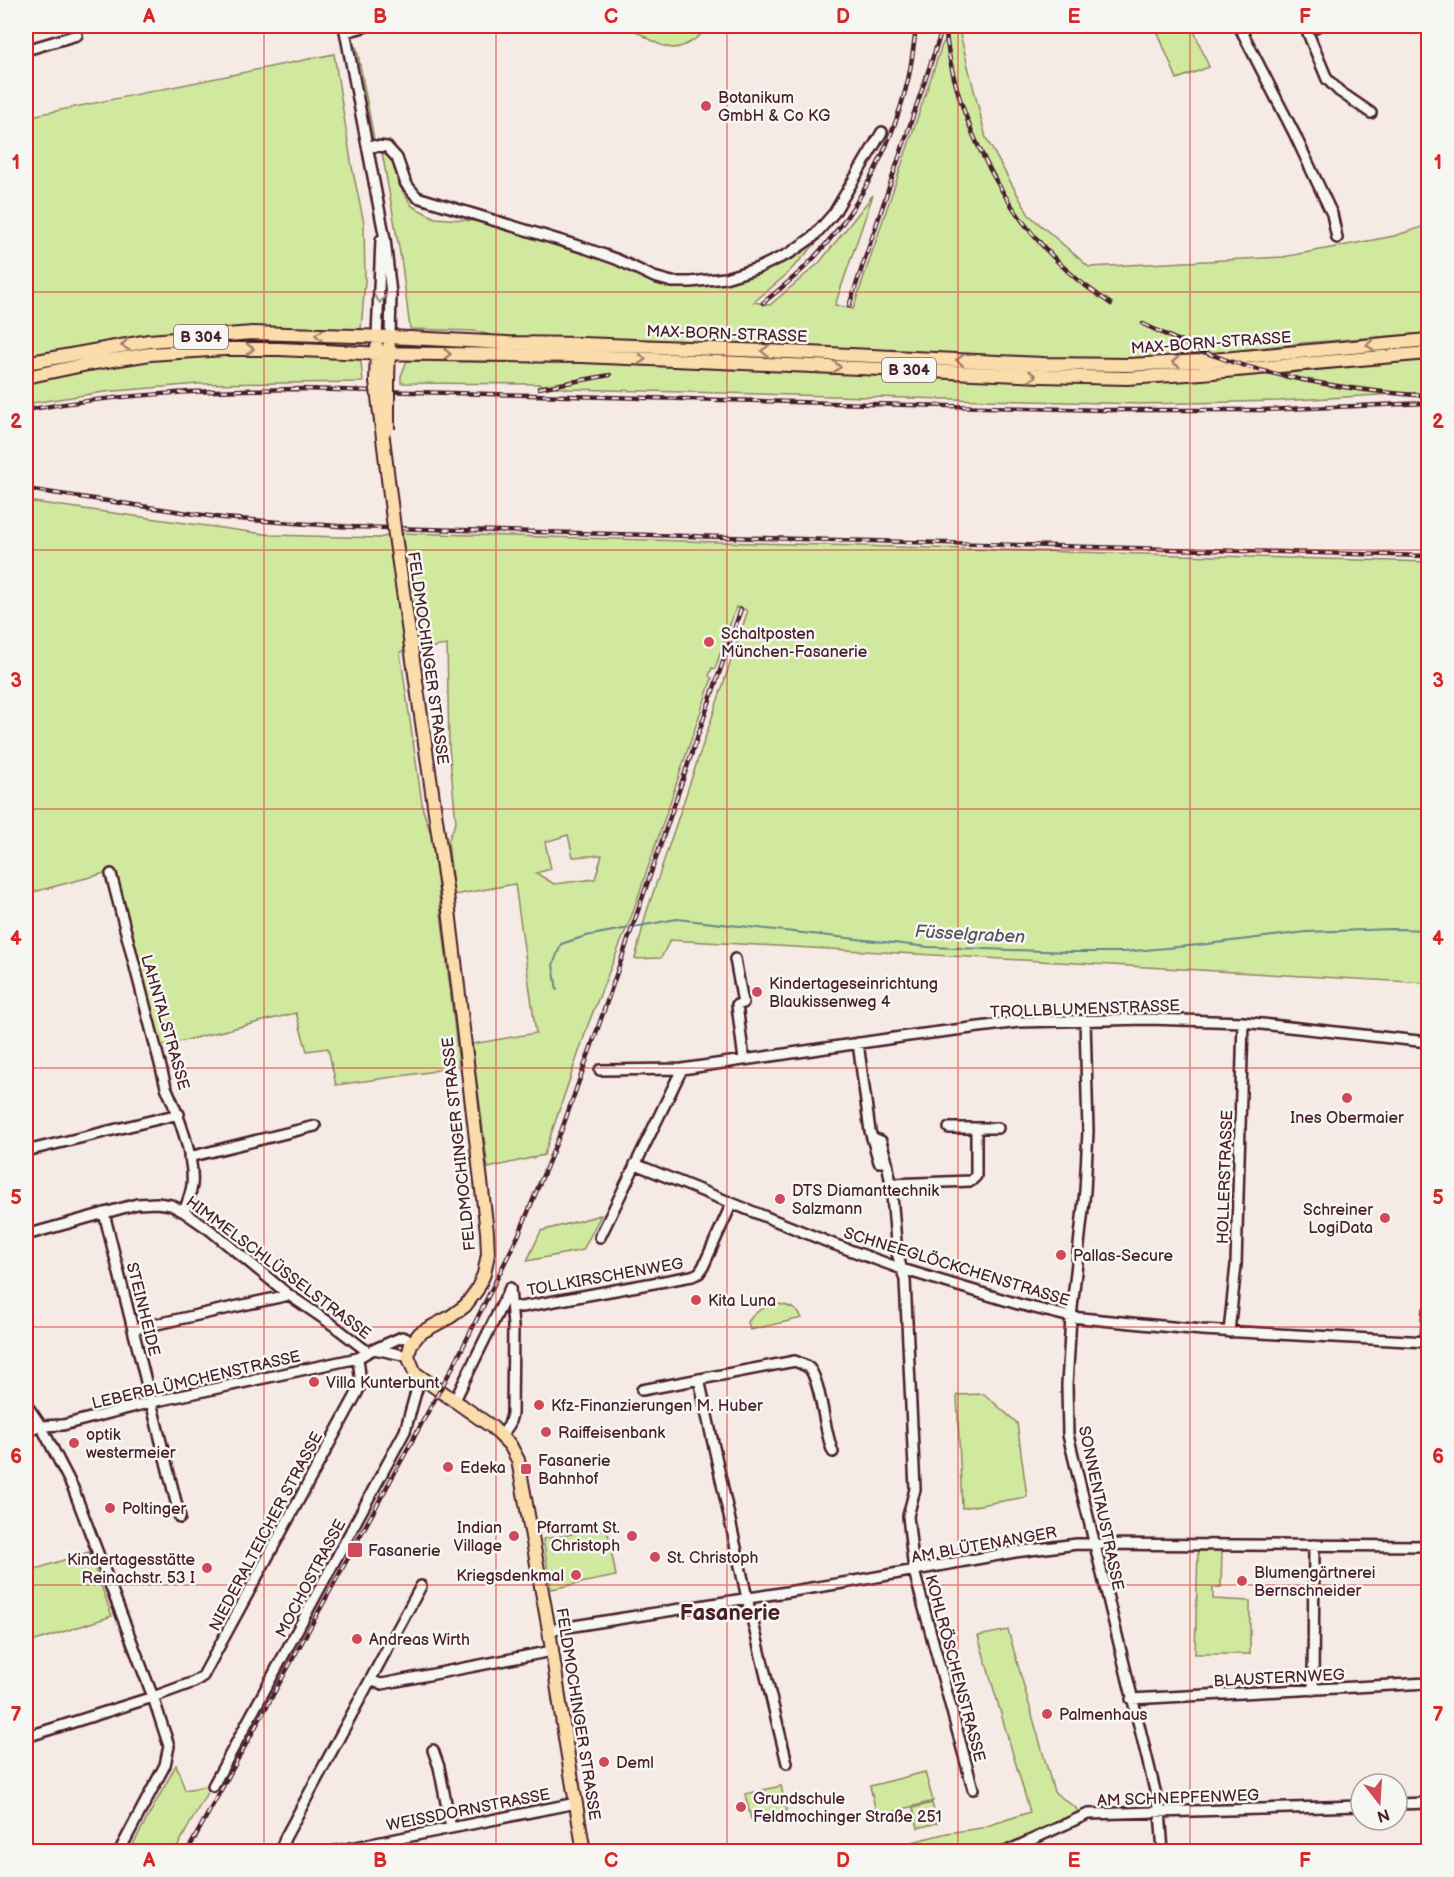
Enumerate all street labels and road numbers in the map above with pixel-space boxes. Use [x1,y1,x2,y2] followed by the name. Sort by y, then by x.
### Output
[646,322,808,347] street label: MAX-BORN-STRASSE
[174,325,228,349] road number: B 304
[1130,328,1292,359] street label: MAX-BORN-STRASSE
[882,358,936,382] road number: B 304
[403,551,452,766] street label: FELDMOCHINGER STRASSE
[136,953,193,1092] street label: LAHNTALSTRASSE
[990,997,1180,1022] street label: TROLLBLUMENSTRASSE
[439,1036,480,1252] street label: FELDMOCHINGER STRASSE
[1214,1110,1237,1244] street label: HOLLERSTRASSE
[182,1191,375,1344] street label: HIMMELSCHLÜSSELSTRASSE
[841,1222,1073,1311] street label: SCHNEEGLÖCKCHENSTRASSE
[526,1254,685,1301] street label: TOLLKIRSCHENWEG
[122,1261,163,1358] street label: STEINHEIDE
[90,1345,303,1414] street label: LEBERBLÜMCHENSTRASSE
[1074,1424,1127,1592] street label: SONNENTAUSTRASSE
[206,1429,327,1635] street label: NIEDERALTEICHER STRASSE
[272,1516,350,1641] street label: MOCHOSTRASSE
[910,1521,1058,1568] street label: AM BLÜTENANGER
[920,1572,991,1764] street label: KOHLRÖSCHENSTRASSE
[551,1607,604,1822] street label: FELDMOCHINGER STRASSE
[1213,1666,1345,1691] street label: BLAUSTERNWEG
[385,1785,552,1836] street label: WEISSDORNSTRASSE
[1097,1786,1259,1811] street label: AM SCHNEPFENWEG

